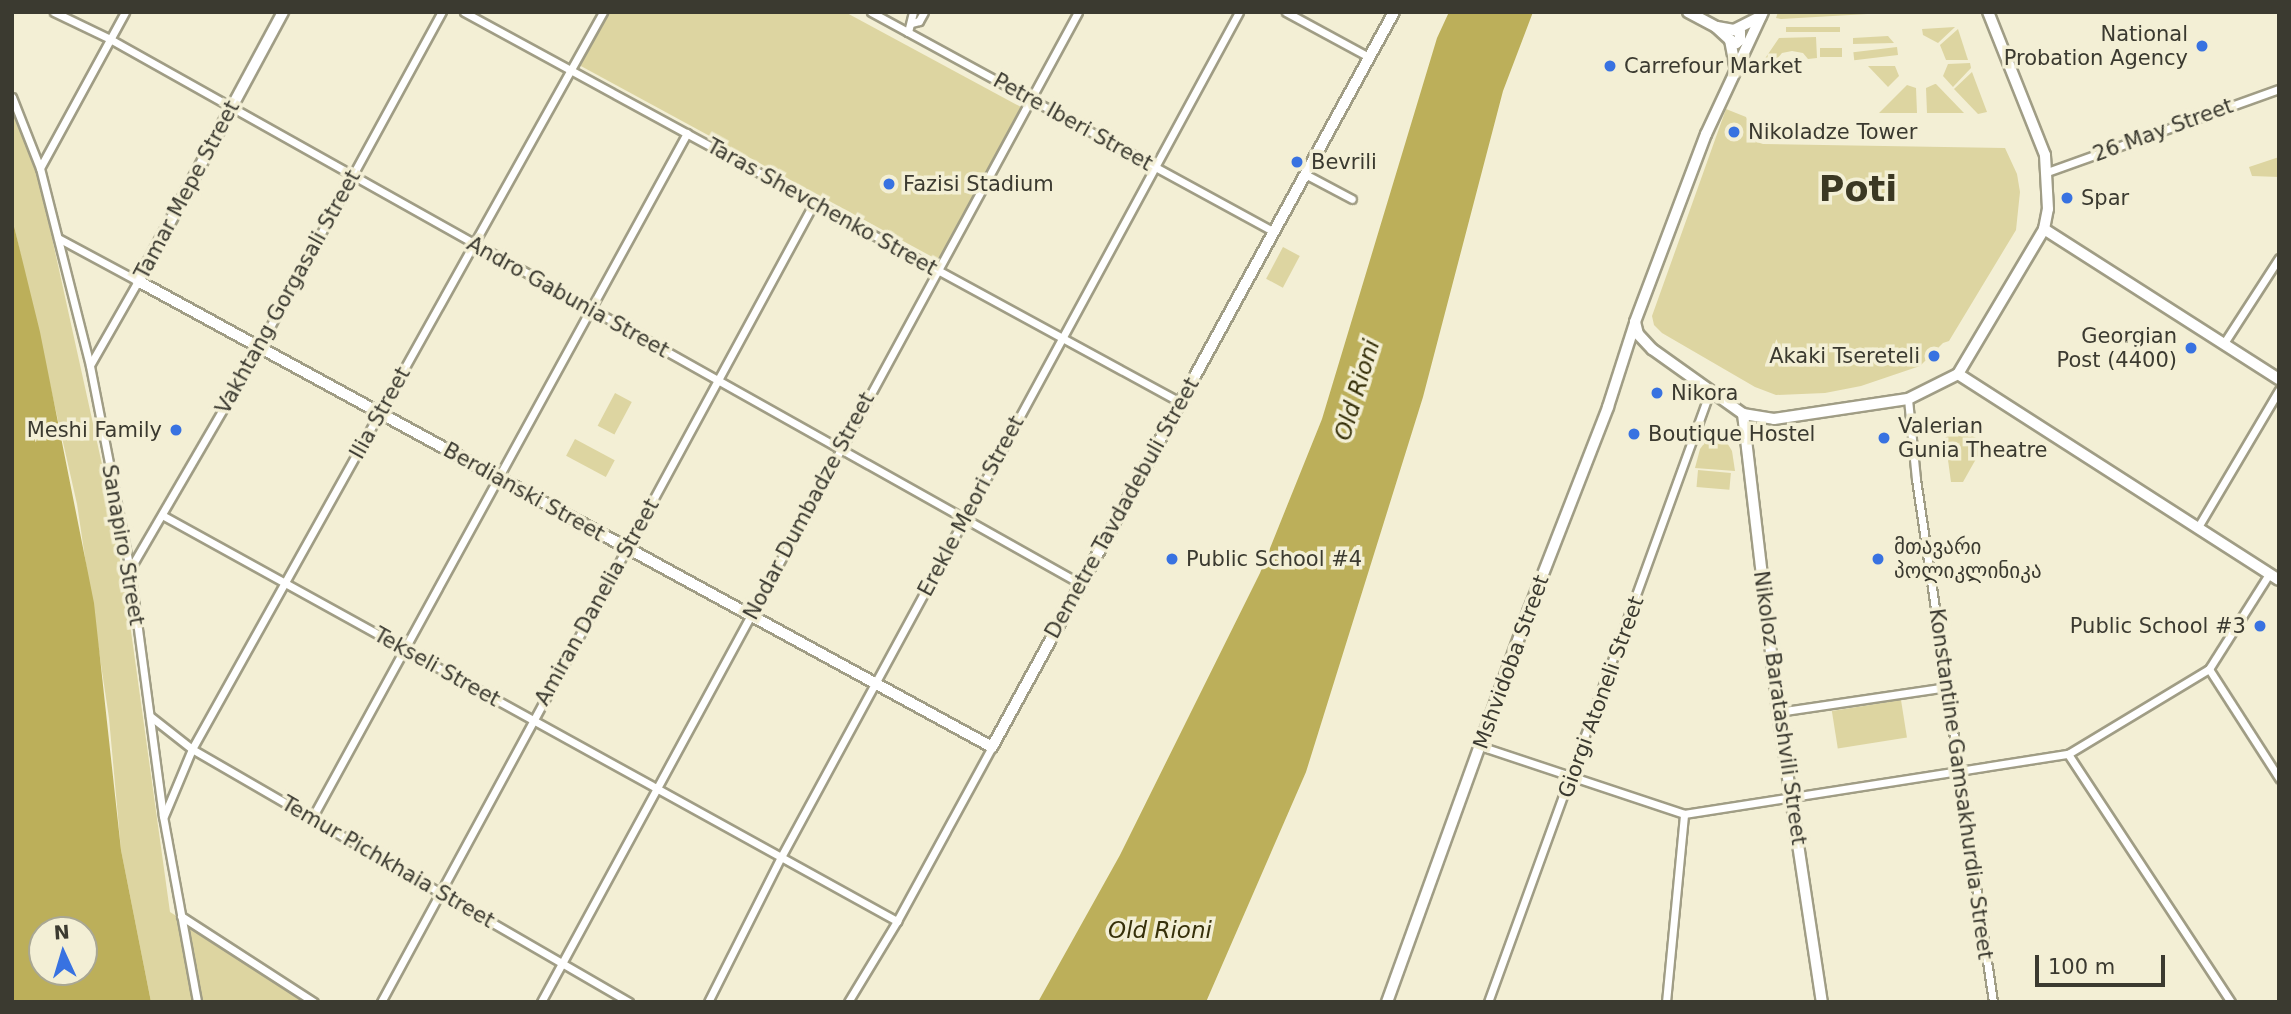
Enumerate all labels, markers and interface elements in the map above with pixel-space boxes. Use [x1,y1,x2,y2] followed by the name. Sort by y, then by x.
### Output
[2004,21,2188,71] place label: National Probation Agency
[2194,38,2210,54] marker: National Probation Agency
[1624,53,1802,79] place label: Carrefour Market
[1602,58,1618,74] marker: Carrefour Market
[989,68,1157,176] street label: Petre Iberi Street
[2089,93,2237,167] street label: 26 May Street
[129,96,245,284] street label: Tamar Mepe Street
[1748,119,1917,145] place label: Nikoladze Tower
[1726,124,1742,140] marker: Nikoladze Tower
[703,133,941,281] street label: Taras Shevchenko Street
[1311,149,1377,175] place label: Bevrili
[1289,154,1305,170] marker: Bevrili
[210,166,366,418] street label: Vakhtang Gorgasali Street
[1819,168,1897,210] district label: Poti
[903,171,1054,197] place label: Fazisi Stadium
[881,176,897,192] marker: Fazisi Stadium
[2081,185,2129,211] place label: Spar
[2059,190,2075,206] marker: Spar
[463,231,673,363] street label: Andro Gabunia Street
[2057,323,2177,373] place label: Georgian Post (4400)
[1329,336,1385,444] water label: Old Rioni
[2183,340,2199,356] marker: Georgian Post (4400)
[1769,343,1920,369] place label: Akaki Tsereteli
[1926,348,1942,364] marker: Akaki Tsereteli
[344,363,416,463] street label: Ilia Street
[1040,373,1204,643] street label: Demetre Tavdadebuli Street
[1671,380,1738,406] place label: Nikora
[1649,385,1665,401] marker: Nikora
[738,388,880,624] street label: Nodar Dumbadze Street
[913,411,1029,601] street label: Erekle Meori Street
[1898,413,2048,463] place label: Valerian Gunia Theatre
[27,417,162,443] place label: Meshi Family
[1648,421,1815,447] place label: Boutique Hostel
[168,422,184,438] marker: Meshi Family
[1626,426,1642,442] marker: Boutique Hostel
[1876,430,1892,446] marker: Valerian Gunia Theatre
[439,437,609,547] street label: Berdianski Street
[96,463,150,627] street label: Sanapiro Street
[530,494,664,710] street label: Amiran Danelia Street
[1894,534,2042,584] place label: მთავარი პოლიკლინიკა
[1186,546,1362,572] place label: Public School #4
[1868,549,1888,569] marker: მთავარი პოლიკლინიკა
[1164,551,1180,567] marker: Public School #4
[1748,569,1812,847] street label: Nikoloz Baratashvili Street
[1468,571,1554,753] street label: Mshvidoba Street
[1553,593,1649,801] street label: Giorgi Atoneli Street
[1924,607,1998,961] street label: Konstantine Gamsakhurdia Street
[2070,613,2246,639] place label: Public School #3
[2252,618,2268,634] marker: Public School #3
[370,622,504,712] street label: Tekseli Street
[277,791,499,933] street label: Temur Pichkhaia Street
[28,916,98,986] north arrow
[1108,916,1212,944] water label: Old Rioni
[53,921,70,944] text: N
[2039,940,2168,984] scale bar
[2048,955,2115,979] text: 100 m

